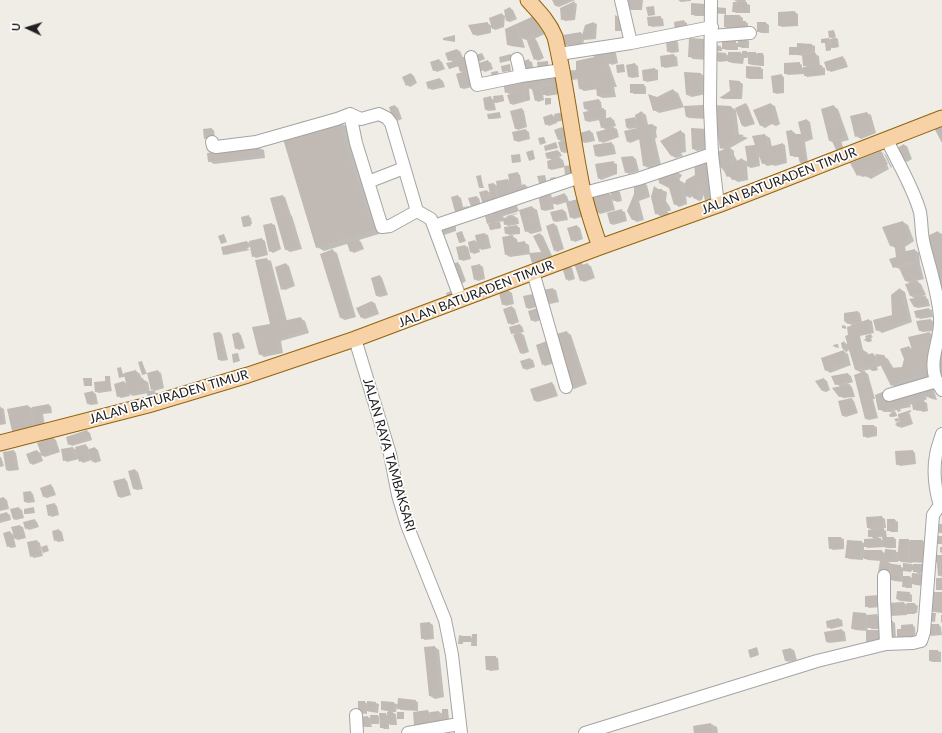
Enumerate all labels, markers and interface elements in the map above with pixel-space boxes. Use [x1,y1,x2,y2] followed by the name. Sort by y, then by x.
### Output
[8,8,48,48] north arrow
[9,23,22,32] text: U
[699,144,859,218] street label: JALAN BATURADEN TIMUR
[396,257,556,331] street label: JALAN BATURADEN TIMUR
[88,367,250,427] street label: JALAN BATURADEN TIMUR
[360,376,418,534] street label: JALAN RAYA TAMBAKSARI

